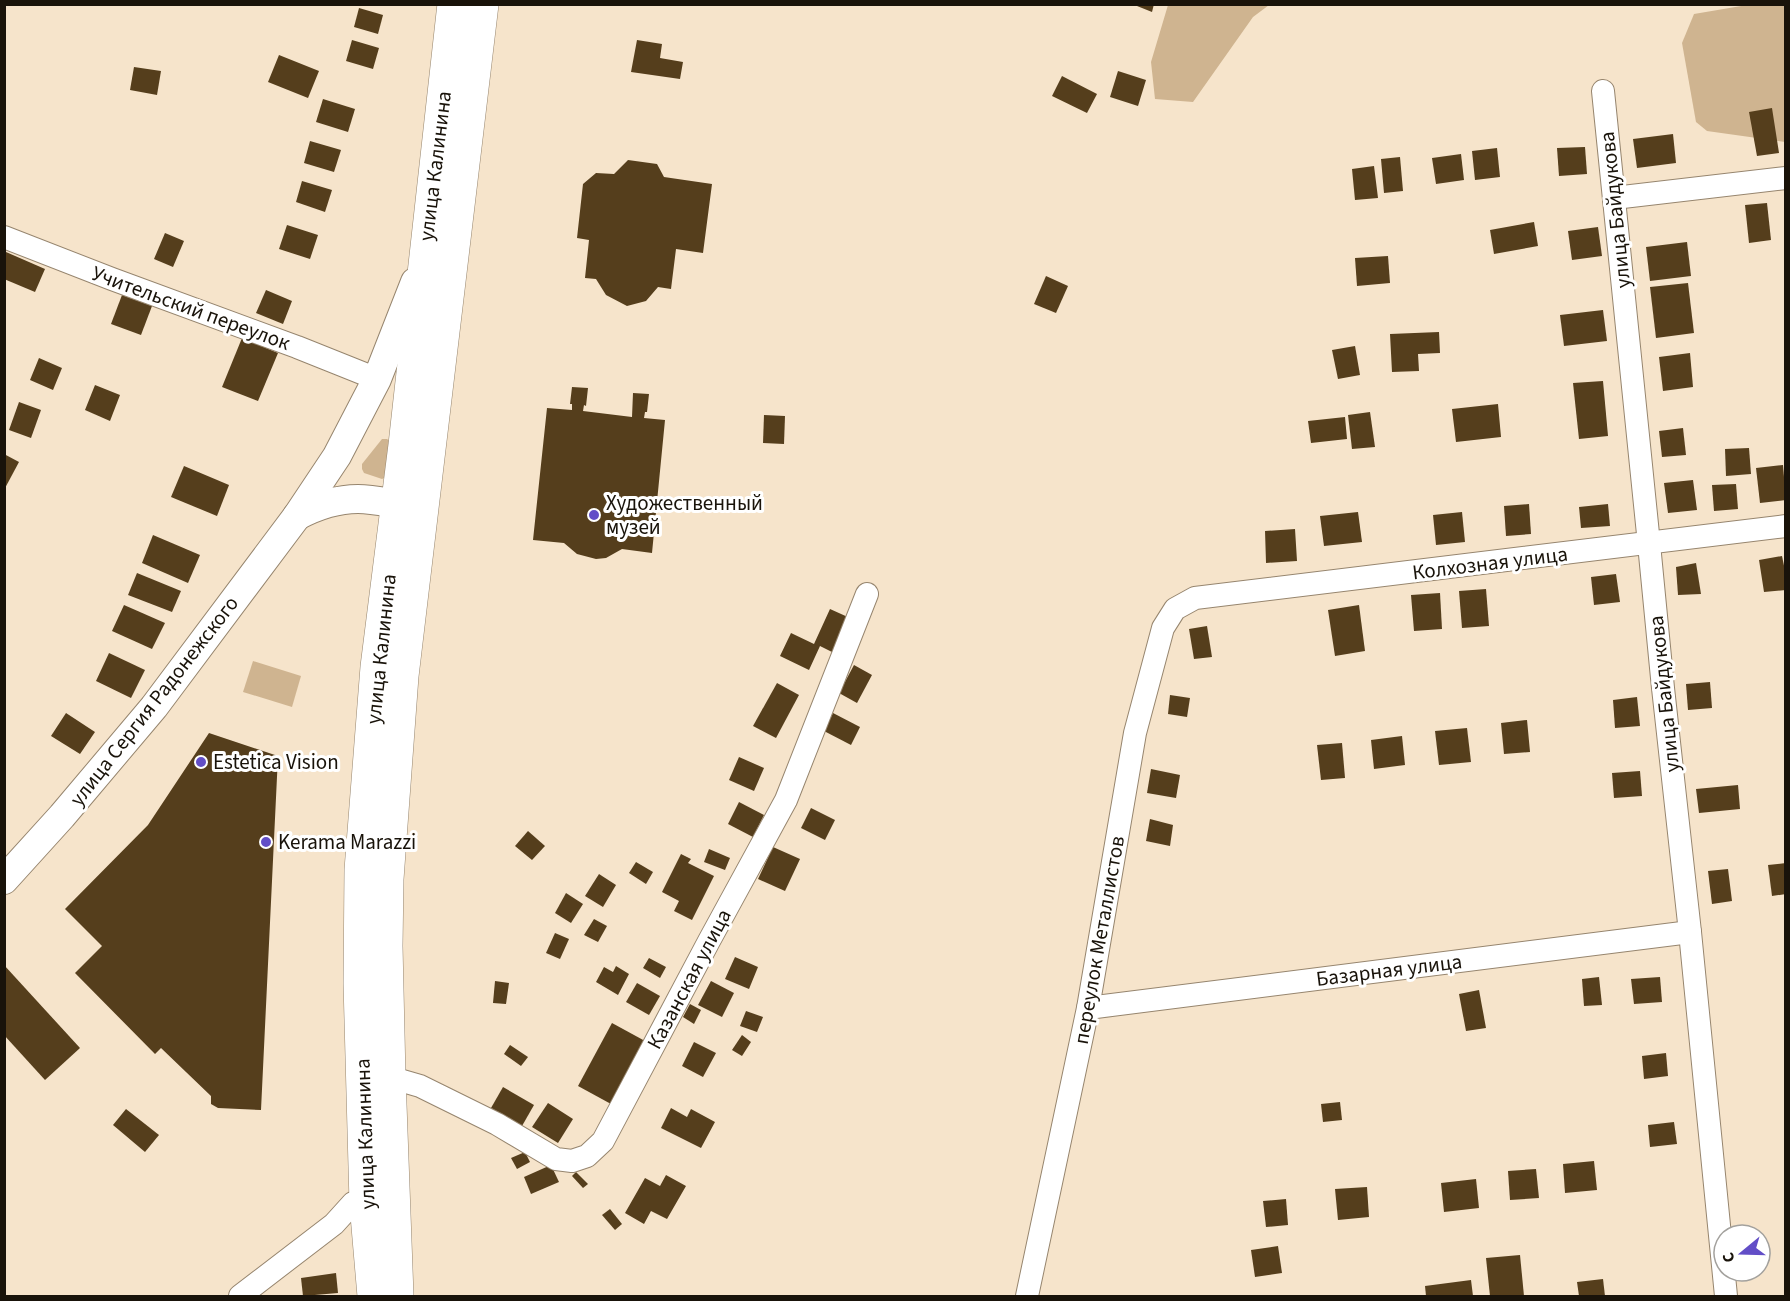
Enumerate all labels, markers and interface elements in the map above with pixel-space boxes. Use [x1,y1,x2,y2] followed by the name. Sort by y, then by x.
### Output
[411,89,459,243] street label: улица Калинина
[1592,130,1638,290] street label: улица Байдукова
[88,258,295,358] street label: Учительский переулок
[606,488,763,542] place label: Художественный музей
[587,508,601,522] marker: Художественный музей
[1410,539,1570,587] street label: Колхозная улица
[358,572,404,726] street label: улица Калинина
[62,590,246,812] street label: улица Сергия Радонежского
[1641,614,1687,774] street label: улица Байдукова
[213,747,339,777] place label: Estetica Vision
[194,755,208,769] marker: Estetica Vision
[278,827,416,857] place label: Kerama Marazzi
[1066,833,1132,1047] street label: переулок Металлистов
[259,835,273,849] marker: Kerama Marazzi
[639,903,739,1055] street label: Казанская улица
[1314,946,1464,994] street label: Базарная улица
[347,1058,383,1210] street label: улица Калинина
[1712,1223,1772,1283] north arrow
[1717,1250,1741,1266] text: С

